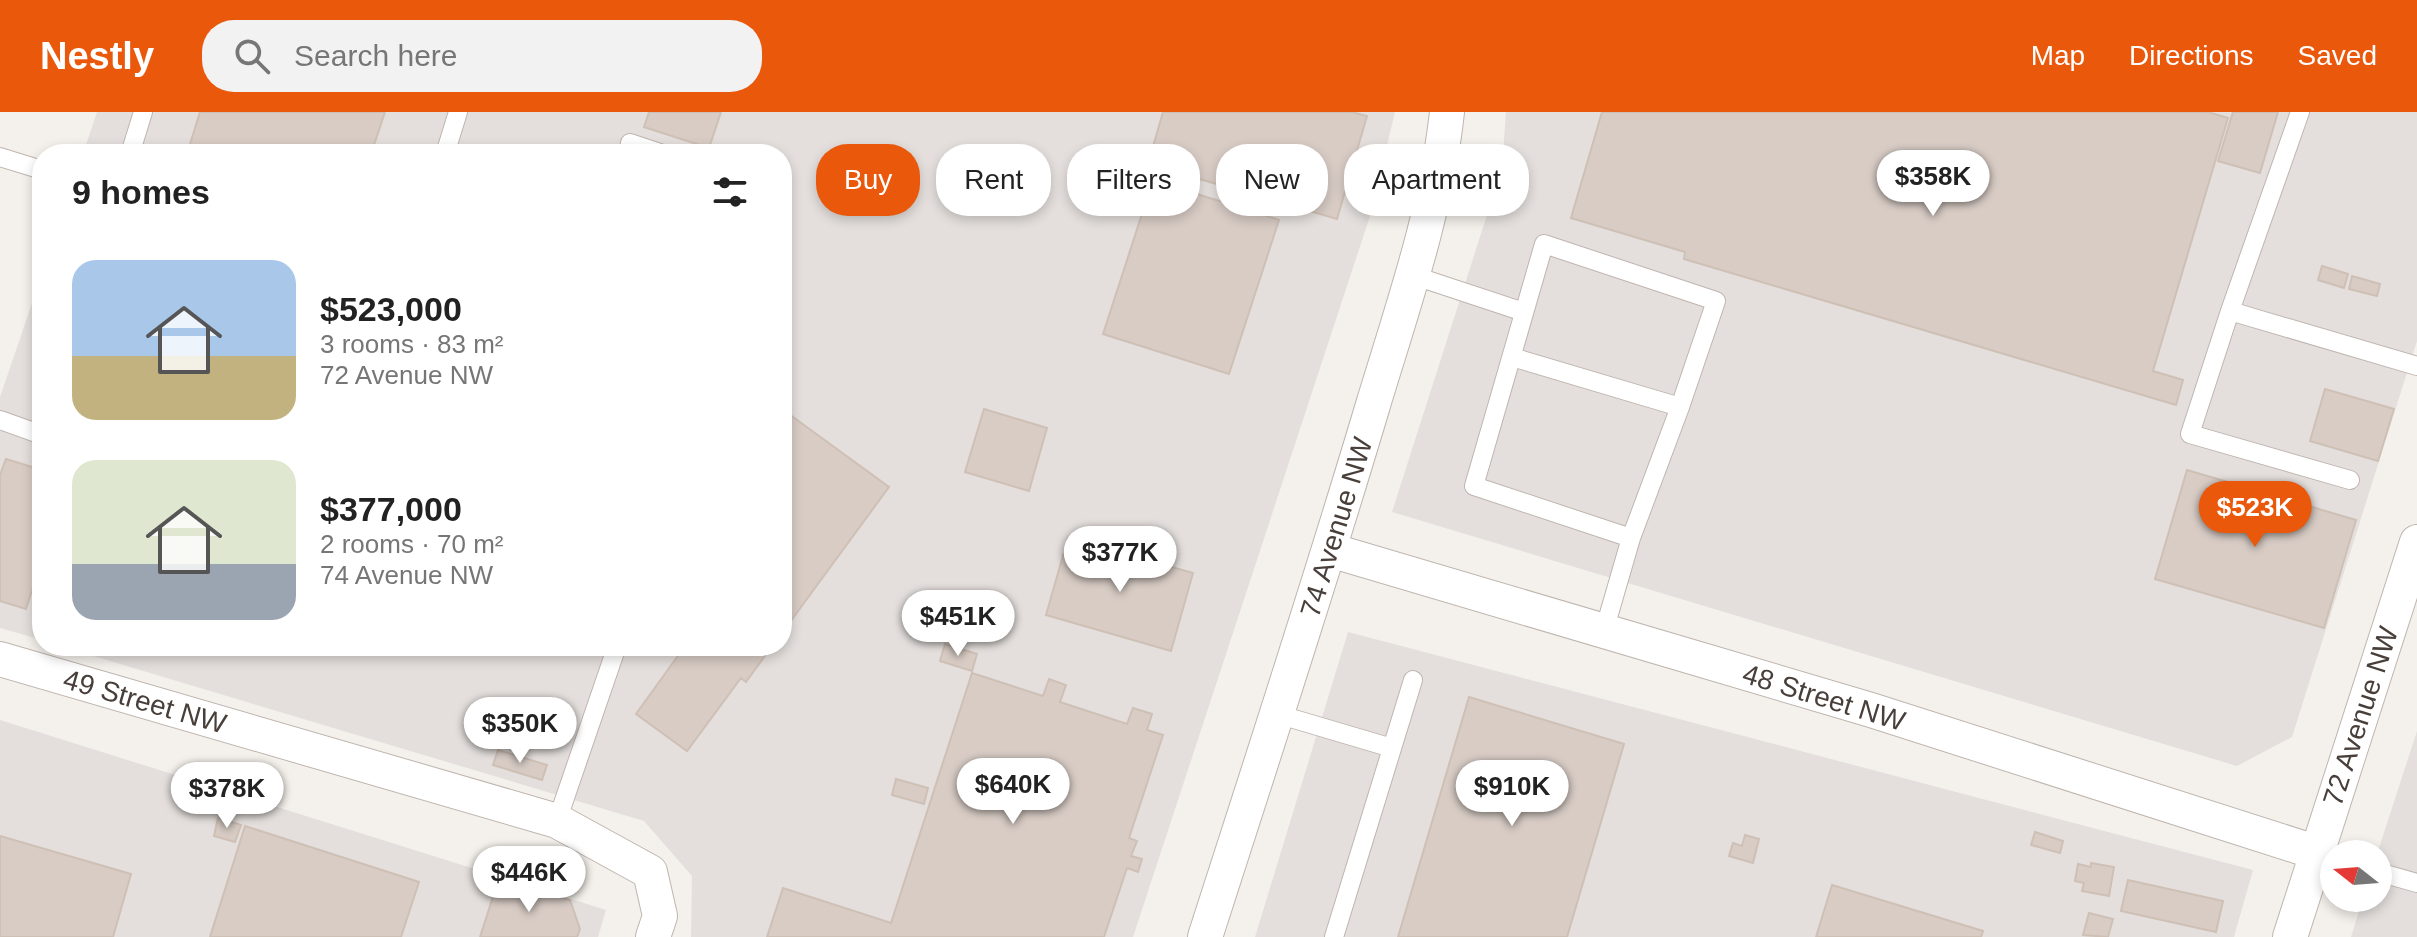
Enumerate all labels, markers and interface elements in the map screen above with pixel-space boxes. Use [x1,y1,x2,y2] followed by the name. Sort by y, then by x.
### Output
[202,20,762,92] search box
[230,34,274,78] icon: search
[40,35,154,77] text: Nestly
[294,39,458,72] text: Search here
[2031,40,2085,71] text: Map
[2129,40,2254,71] text: Directions
[2298,40,2377,71] text: Saved
[816,144,920,216] chip: Buy
[936,144,1051,216] chip: Rent
[1067,144,1200,216] chip: Filters
[1216,144,1328,216] chip: New
[1344,144,1529,216] chip: Apartment
[1877,150,1989,218] pin: $358K
[1895,161,1971,191] text: $358K
[708,170,752,214] icon: filters
[72,173,210,211] text: 9 homes
[320,290,462,328] text: $523,000
[136,292,232,388] icon: home
[320,329,504,359] text: 3 rooms · 83 m²
[320,360,493,390] text: 72 Avenue NW
[1294,433,1379,621] street label: 74 Avenue NW
[2199,481,2311,549] pin: $523K
[320,490,462,528] text: $377,000
[136,492,232,588] icon: home
[2217,492,2293,522] text: $523K
[1064,526,1176,594] pin: $377K
[320,529,504,559] text: 2 rooms · 70 m²
[1082,537,1158,567] text: $377K
[320,560,493,590] text: 74 Avenue NW
[902,590,1014,658] pin: $451K
[920,601,996,631] text: $451K
[2317,622,2404,810] street label: 72 Avenue NW
[1739,658,1909,737] street label: 48 Street NW
[60,663,230,740] street label: 49 Street NW
[464,697,576,765] pin: $350K
[482,708,558,738] text: $350K
[957,758,1069,826] pin: $640K
[1456,760,1568,828] pin: $910K
[171,762,283,830] pin: $378K
[975,769,1051,799] text: $640K
[1474,771,1550,801] text: $910K
[189,773,265,803] text: $378K
[2320,840,2392,912] north arrow
[2320,840,2392,912] map controls
[473,846,585,914] pin: $446K
[491,857,567,887] text: $446K

